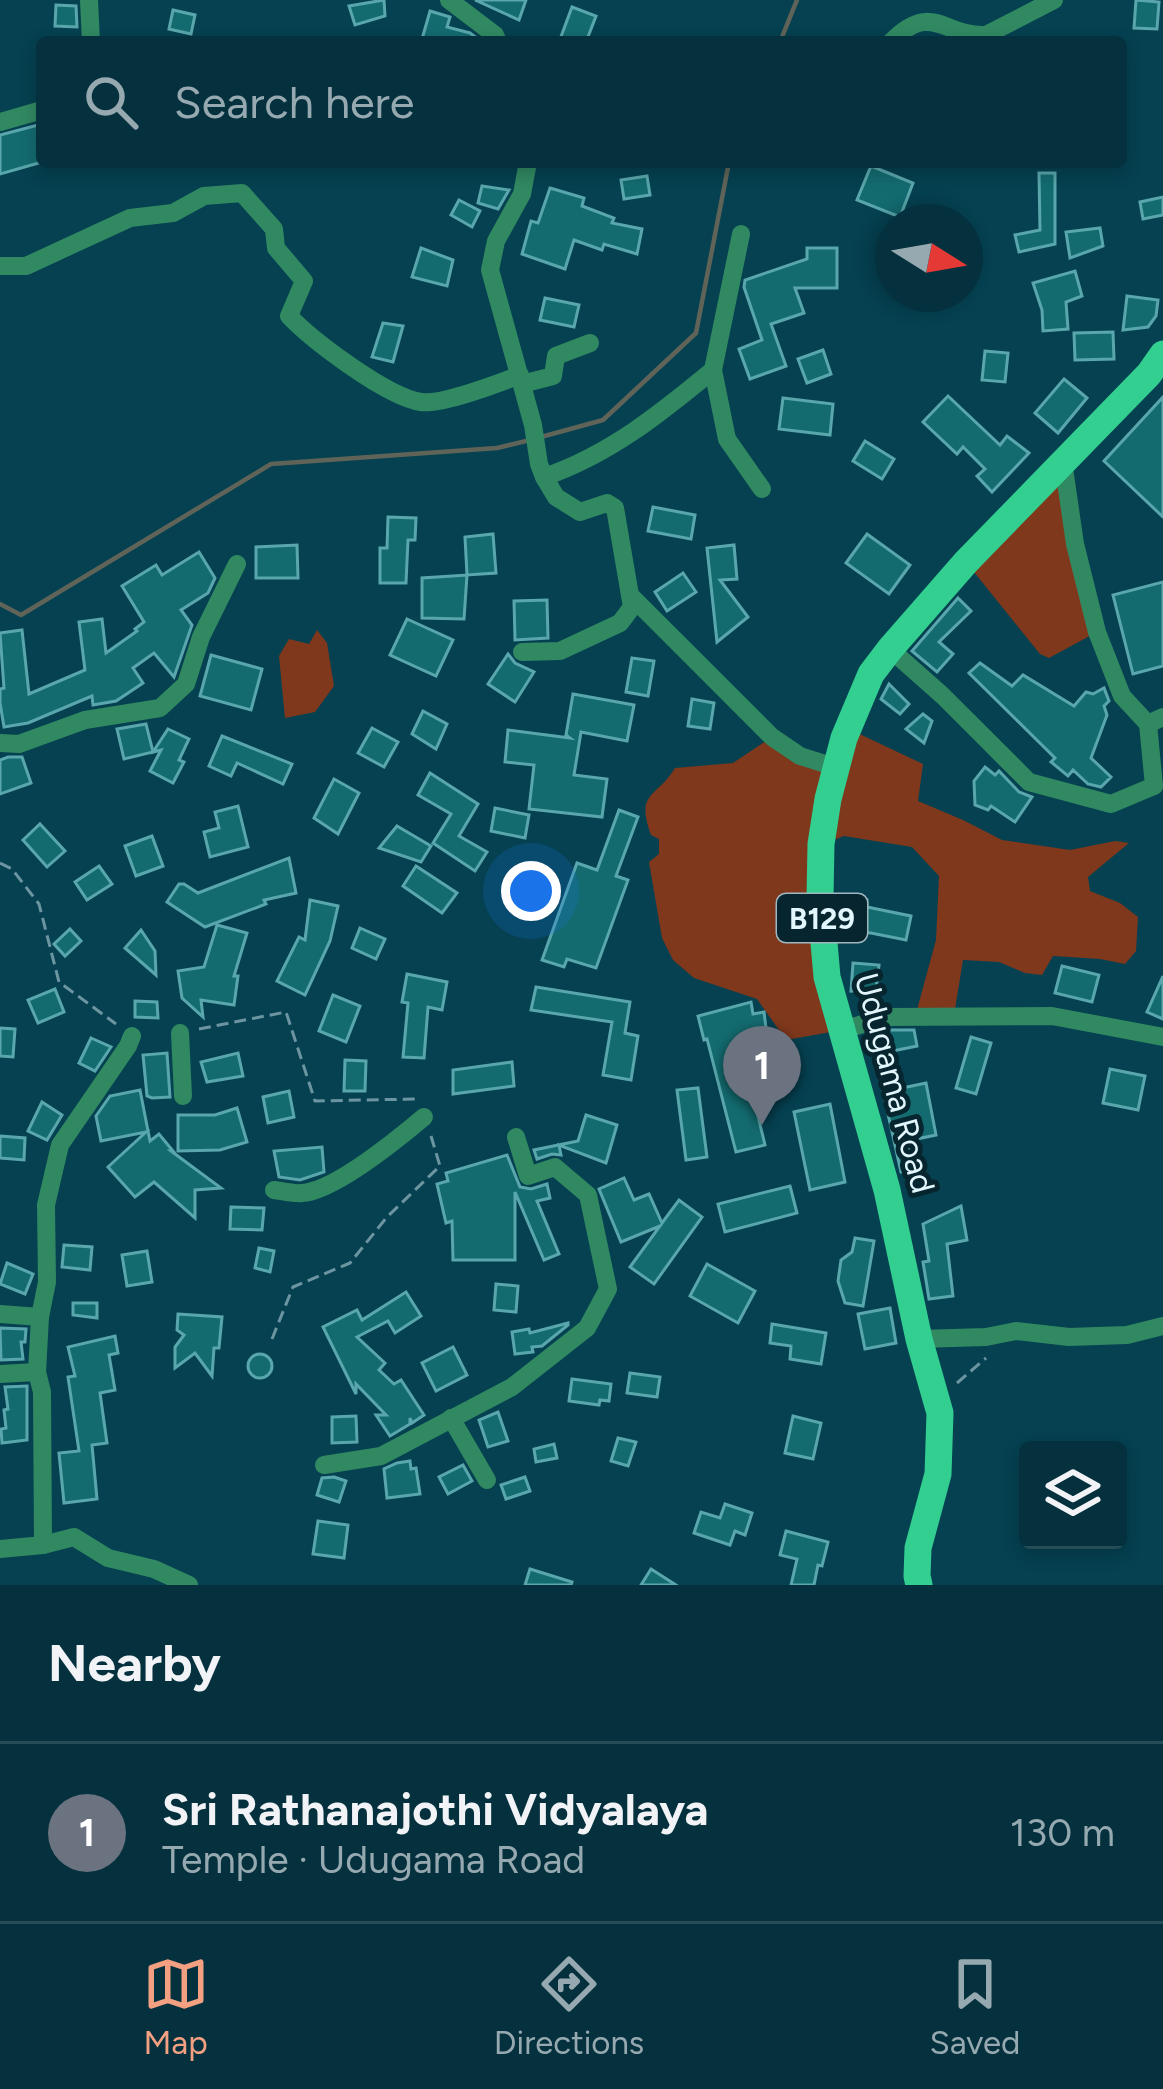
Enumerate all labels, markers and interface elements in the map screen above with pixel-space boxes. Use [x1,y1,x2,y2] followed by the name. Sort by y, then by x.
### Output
[36,36,1127,168] search box
[78,69,144,135] icon: search
[174,75,414,129] text: Search here
[875,204,983,312] north arrow
[501,861,561,921] your location
[777,894,867,942] road number: B129
[847,969,943,1197] street label: Udugama Road
[723,1026,801,1125] pin: 1
[1019,1441,1127,1549] map controls
[1019,1441,1127,1549] button: layers
[48,1633,221,1694] text: Nearby
[162,1782,708,1836] text: Sri Rathanajothi Vidyalaya
[79,1809,95,1856] text: 1
[1010,1809,1115,1856] text: 130 m
[162,1836,585,1883] text: Temple · Udugama Road
[143,1951,209,2062] tab: Map
[494,1951,644,2062] tab: Directions
[929,1951,1020,2062] tab: Saved

